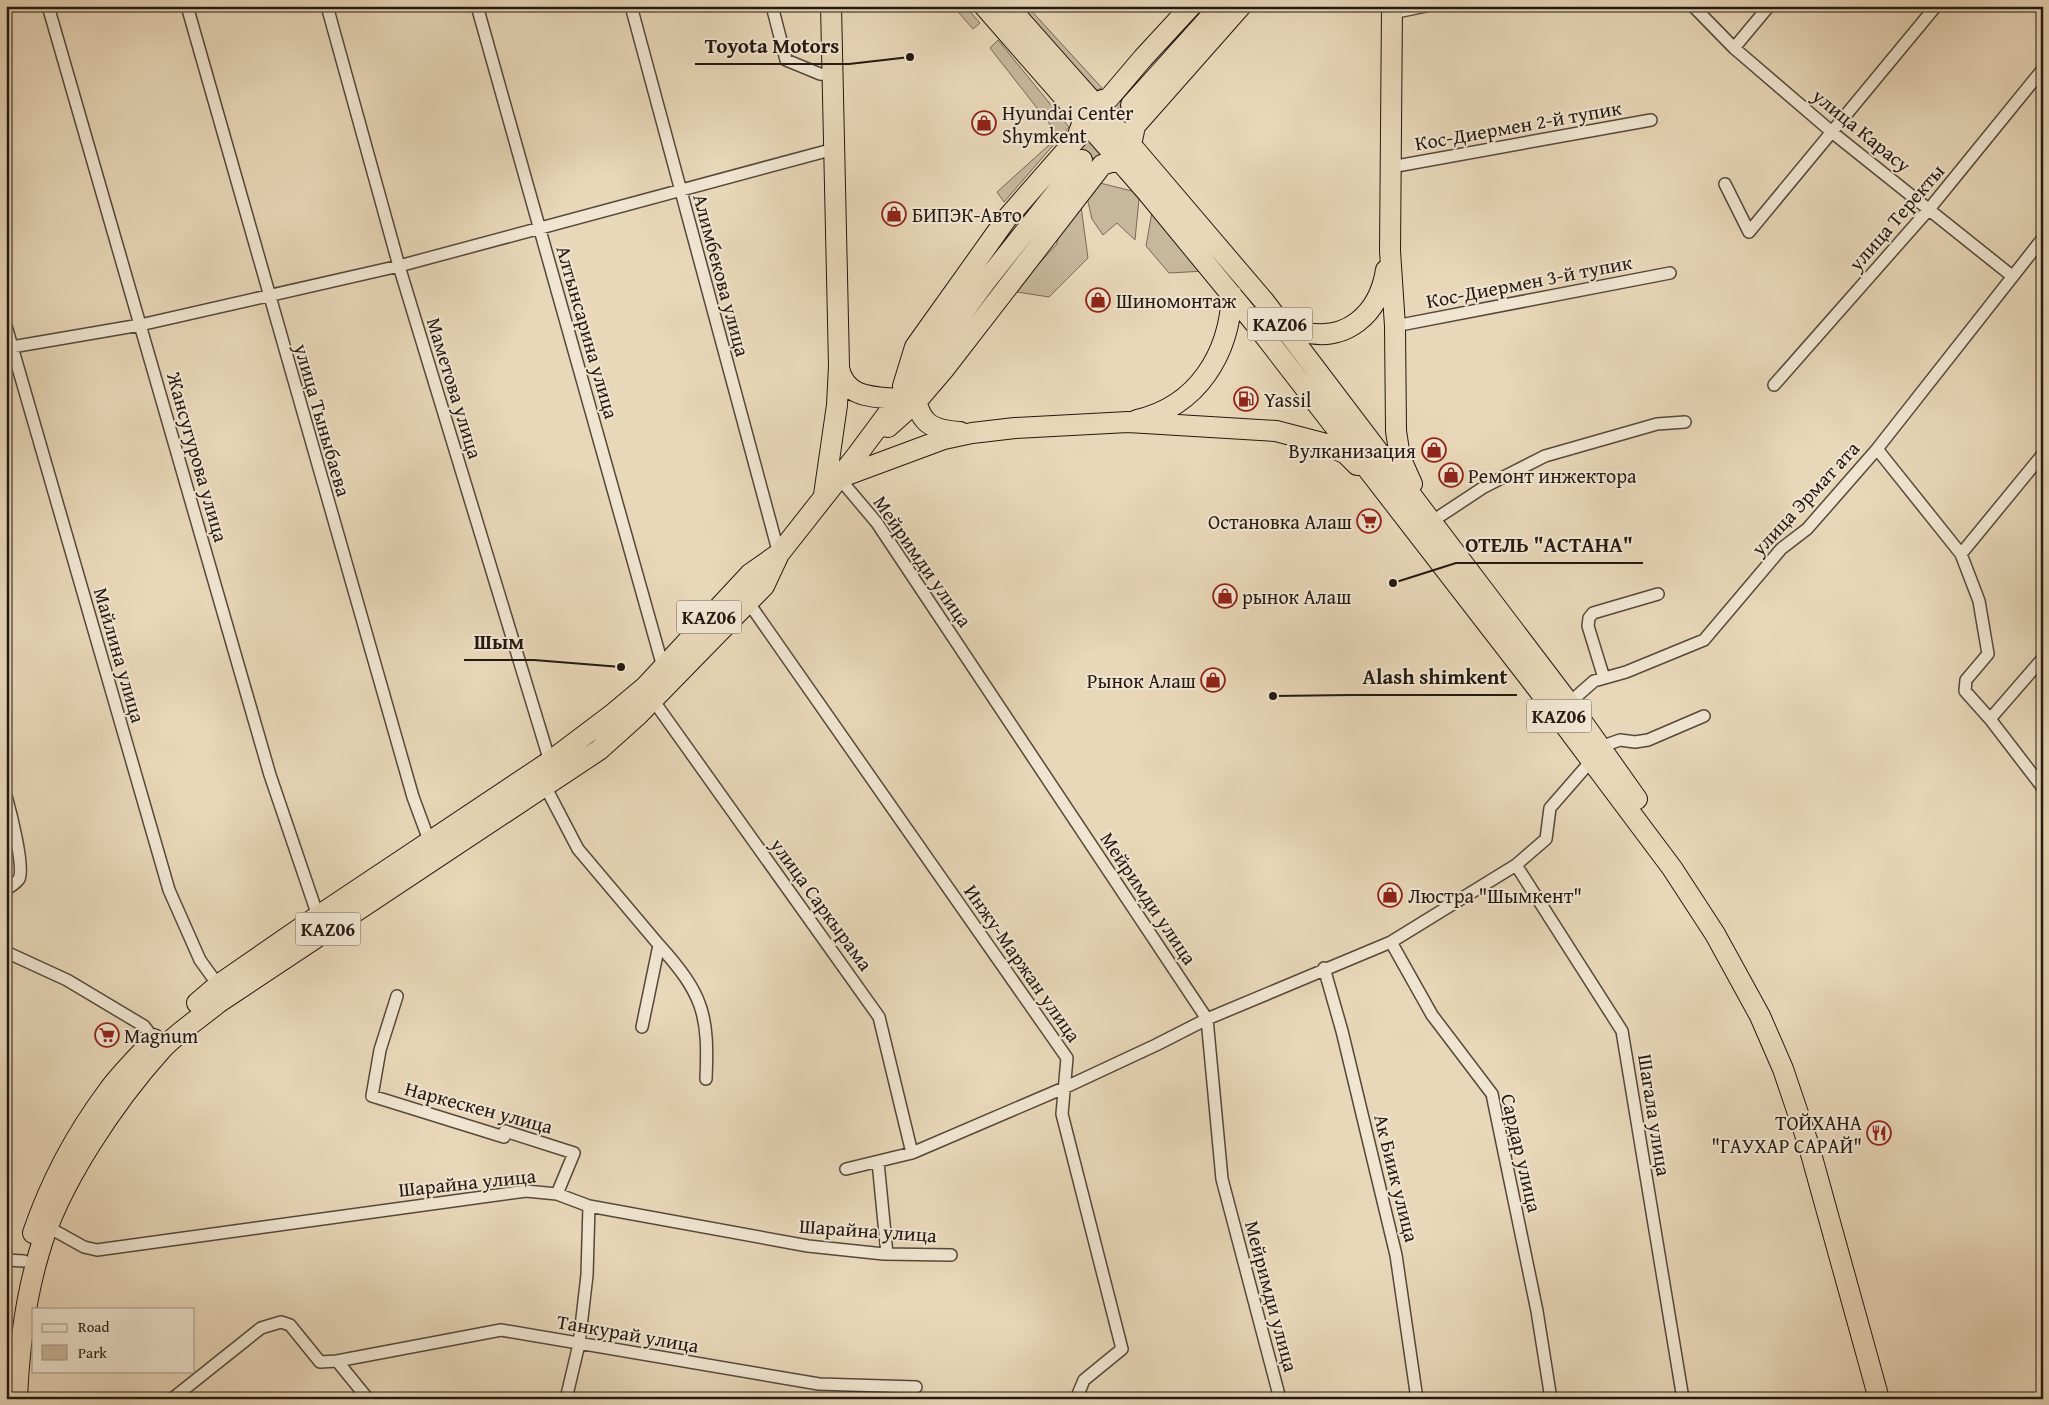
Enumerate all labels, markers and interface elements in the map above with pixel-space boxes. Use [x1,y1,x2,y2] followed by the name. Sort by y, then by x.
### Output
[695,28,849,64] callout: Toyota Motors
[705,30,839,61] text: Toyota Motors
[1806,80,1918,179] street label: улица Карасу
[1413,92,1624,157] street label: Кос-Диермен 2-й тупик
[1002,98,1134,150] place label: Hyundai Center Shymkent
[971,110,997,136] shop icon: Hyundai Center Shymkent
[1841,157,1951,278] street label: улица Теректы
[686,190,758,360] street label: Алимбекова улица
[912,200,1022,229] place label: БИПЭК-Авто
[881,201,907,227] shop icon: БИПЭК-Авто
[549,242,627,422] street label: Алтынсарина улица
[1424,247,1635,315] street label: Кос-Диермен 3-й тупик
[1116,286,1237,315] place label: Шиномонтаж
[1085,287,1111,313] shop icon: Шиномонтаж
[1248,308,1312,340] road number: KАZ06
[420,314,490,463] street label: Маметова улица
[287,339,359,500] street label: улица Тыныбаева
[160,368,236,546] street label: Жансугурова улица
[1264,385,1312,414] place label: Yassil
[1233,386,1259,412] fuel station icon: Yassil
[1744,434,1866,562] street label: улица Эрмат ата
[1288,436,1416,465] place label: Вулканизация
[1421,437,1447,463] shop icon: Вулканизация
[1468,461,1637,490] place label: Ремонт инжектора
[1438,462,1464,488] shop icon: Ремонт инжектора
[867,489,980,633] street label: Мейримди улица
[1208,507,1352,536] place label: Остановка Алаш
[1356,508,1382,534] supermarket icon: Остановка Алаш
[1456,527,1643,563] callout: ОТЕЛЬ "АСТАНА"
[1465,529,1633,560] text: ОТЕЛЬ "АСТАНА"
[1242,582,1351,611] place label: рынок Алаш
[1212,583,1238,609] shop icon: рынок Алаш
[87,584,153,727] street label: Майлина улица
[676,600,742,634] road number: KАZ06
[464,624,534,660] callout: Шым
[474,626,524,657] text: Шым
[1352,659,1517,695] callout: Alash shimkent
[1363,661,1507,692] text: Alash shimkent
[1087,666,1196,695] place label: Рынок Алаш
[1200,667,1226,693] shop icon: Рынок Алаш
[1526,699,1592,732] road number: KАZ06
[1094,826,1205,971] street label: Мейримди улица
[763,831,880,977] street label: улица Саркырама
[958,878,1089,1048] street label: Инжу-Маржан улица
[1408,881,1582,910] place label: Люстра "Шымкент"
[1377,882,1403,908] shop icon: Люстра "Шымкент"
[296,912,360,946] road number: KАZ06
[124,1021,199,1050] place label: Magnum
[94,1022,120,1048] supermarket icon: Magnum
[1631,1052,1679,1179] street label: Шагала улица
[402,1073,557,1141] street label: Наркескен улица
[1494,1091,1550,1216] street label: Сардар улица
[1711,1108,1862,1160] place label: ТОЙХАНА "ГАУХАР САРАЙ"
[1367,1111,1427,1246] street label: Ак Биик улица
[1866,1120,1892,1146] restaurant icon: ТОЙХАНА "ГАУХАР САРАЙ"
[397,1160,538,1204] street label: Шарайна улица
[798,1211,938,1249] street label: Шарайна улица
[1238,1217,1306,1375] street label: Мейримди улица
[555,1306,702,1360] street label: Танкурай улица
[32,1308,195,1372] legend
[78,1316,109,1337] text: Road
[78,1342,107,1363] text: Park

